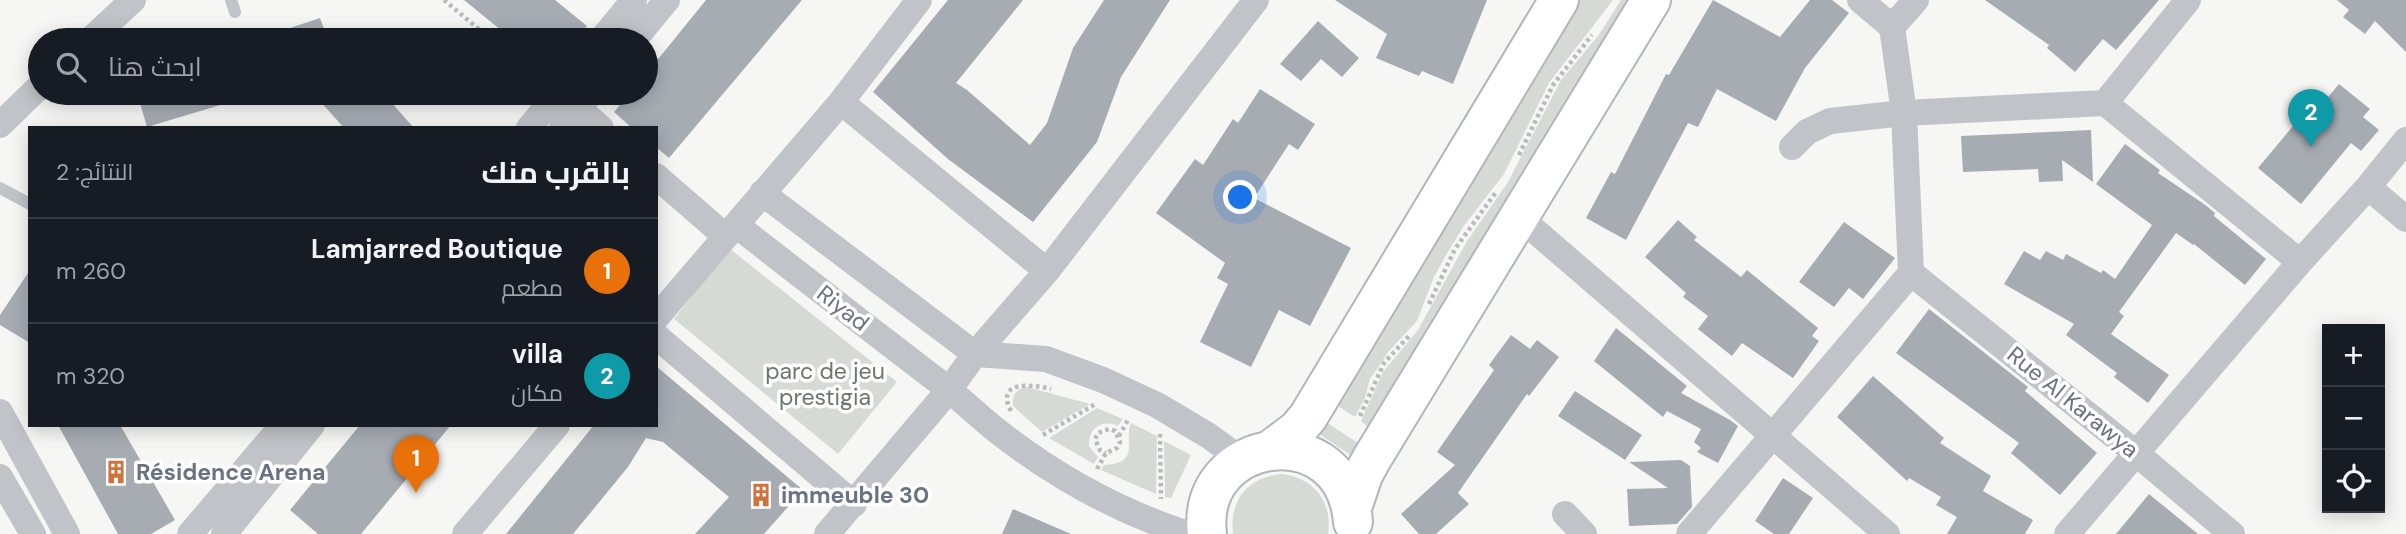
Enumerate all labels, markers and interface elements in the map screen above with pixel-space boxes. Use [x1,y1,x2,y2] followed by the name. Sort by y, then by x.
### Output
[28,28,658,105] search box
[52,48,90,86] icon: search
[108,50,202,84] text: ابحث هنا
[2288,89,2334,147] pin: 2
[481,153,630,192] text: بالقرب منك
[56,157,133,187] text: النتائج: 2
[1223,180,1257,214] your location
[311,232,563,266] text: Lamjarred Boutique
[56,256,126,286] text: 260 m
[603,256,611,286] text: 1
[501,273,563,303] text: مطعم
[811,278,875,338] street label: Riyad
[2322,324,2385,513] map controls
[2322,324,2385,387] button: +
[512,337,563,371] text: villa
[2001,340,2145,464] street label: Rue Al Karawya
[765,356,885,412] park label: parc de jeu prestigia
[56,361,125,391] text: 320 m
[600,361,614,391] text: 2
[511,378,563,408] text: مكان
[2322,387,2385,450] button: −
[393,435,439,493] pin: 1
[2322,450,2385,513] button: locate
[136,457,326,487] place label: Résidence Arena
[102,458,130,486] building icon: Résidence Arena
[781,480,929,510] place label: immeuble 30
[747,481,775,509] building icon: immeuble 30

